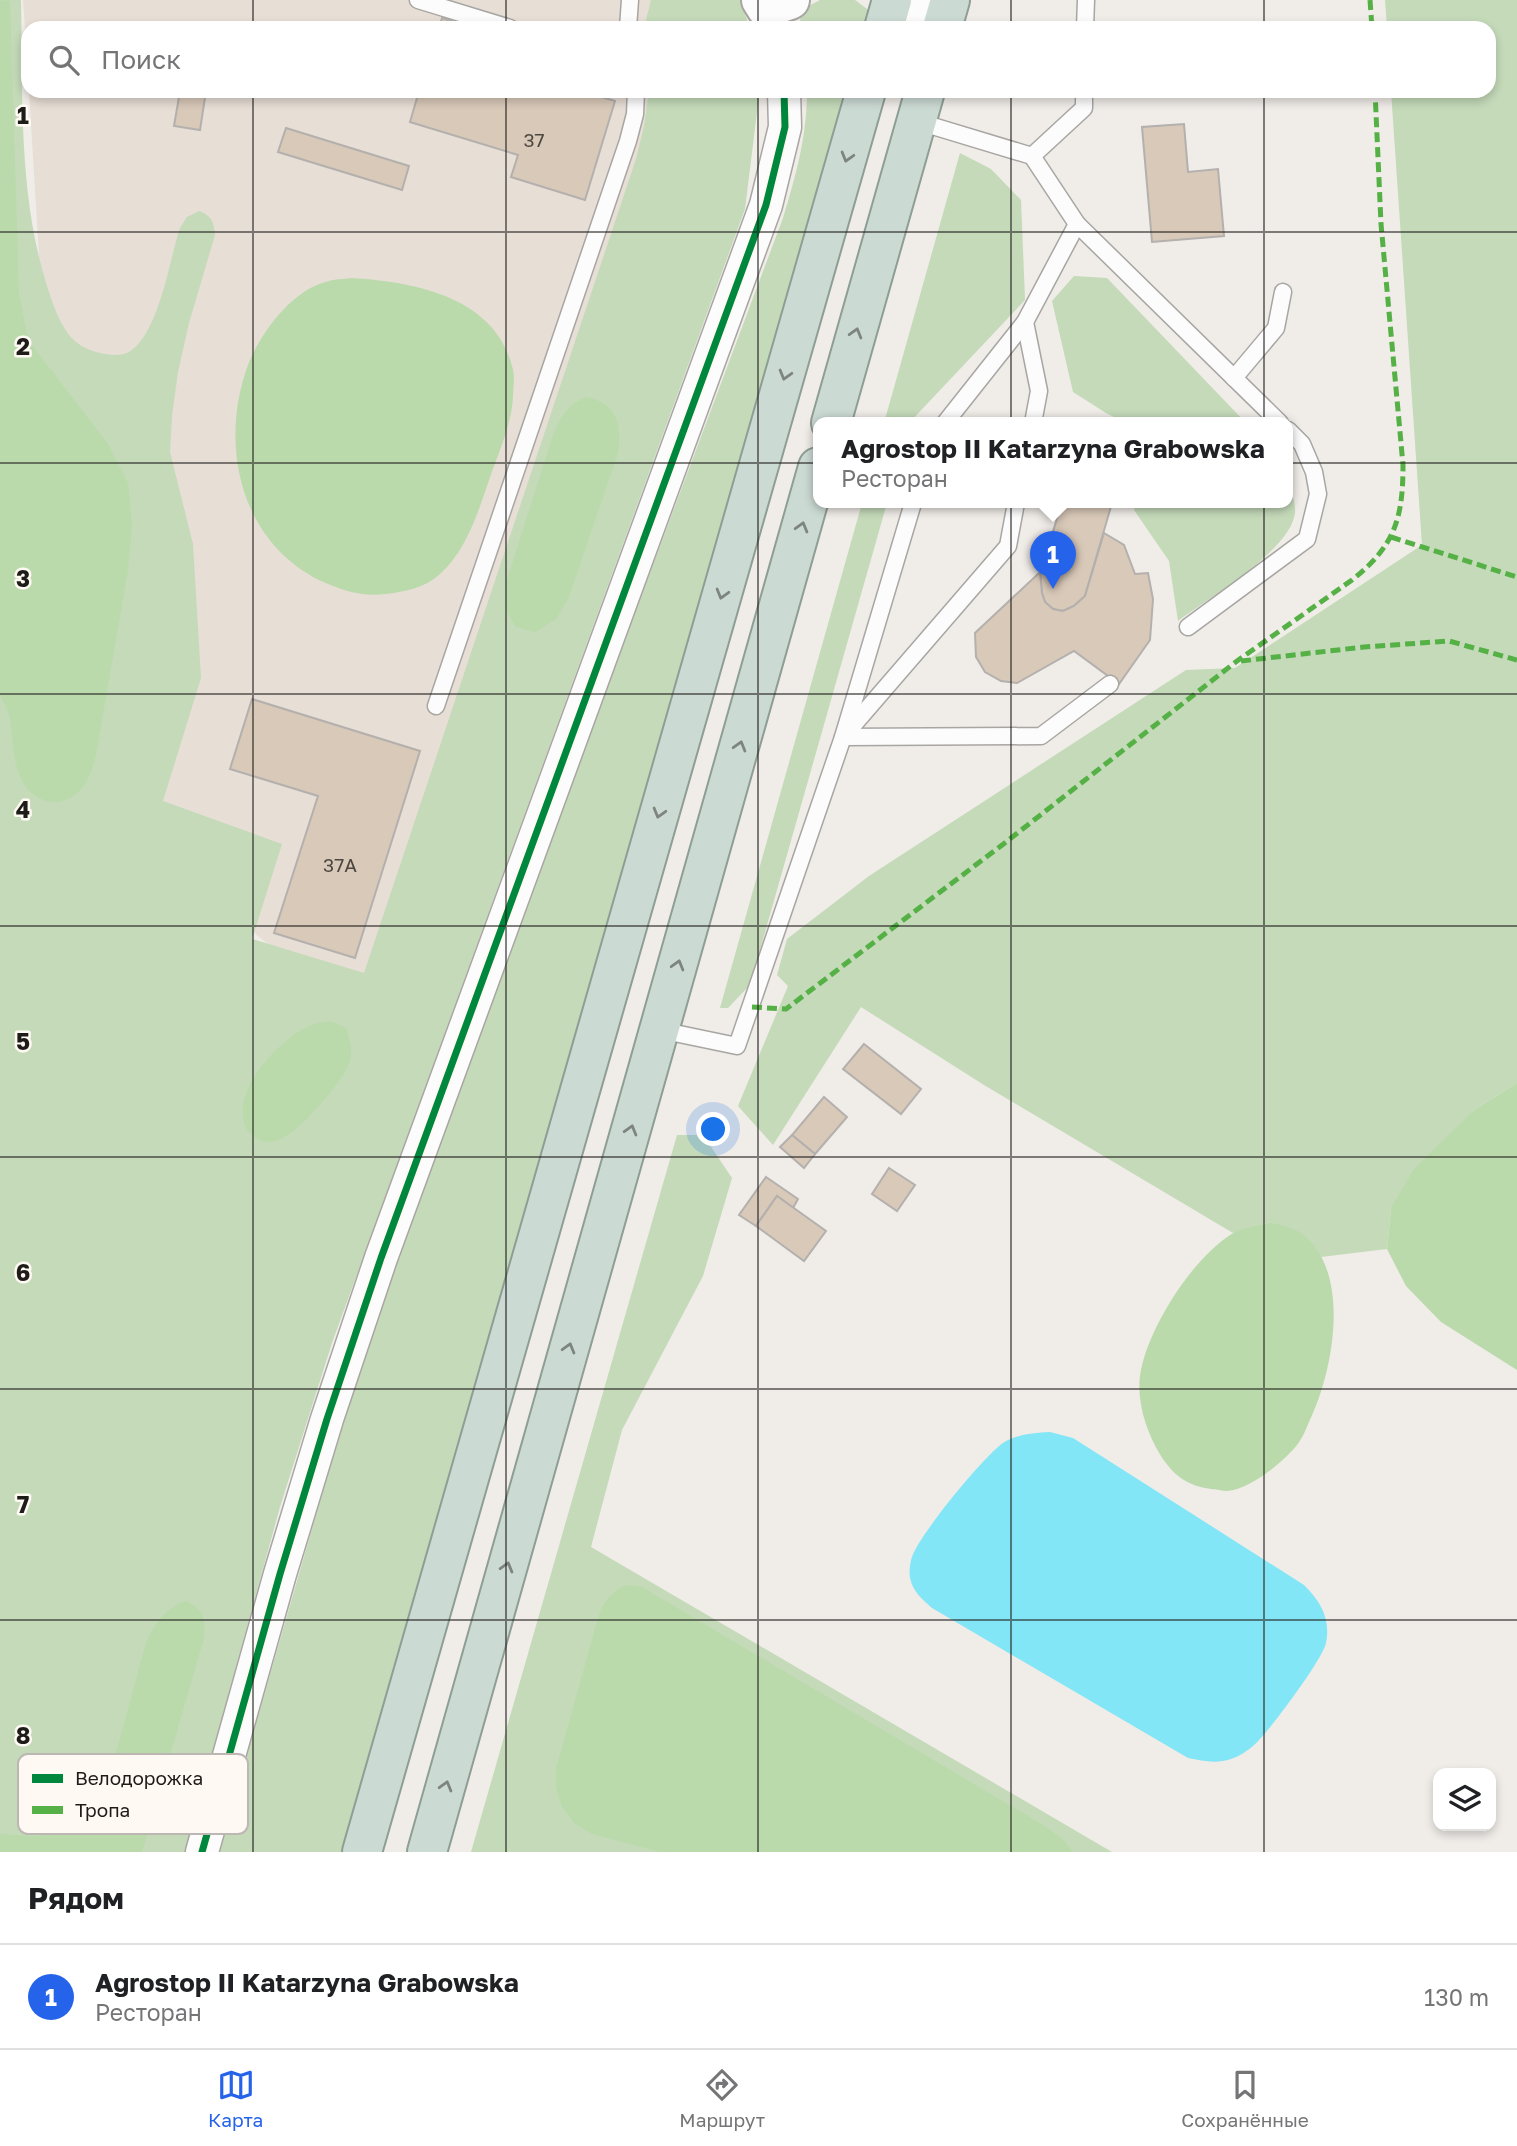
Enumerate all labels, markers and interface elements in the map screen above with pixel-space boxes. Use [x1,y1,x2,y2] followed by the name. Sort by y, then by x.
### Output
[21,21,1496,98] search box
[45,41,83,79] icon: search
[101,44,181,75] text: Поиск
[17,101,29,129] text: 1
[523,128,545,151] house number: 37
[841,150,856,162] one-way arrow
[848,328,863,340] one-way arrow
[16,332,30,360] text: 2
[778,369,793,381] one-way arrow
[813,417,1293,508] popup
[841,433,1265,464] text: Agrostop II Katarzyna Grabowska
[841,464,948,492] text: Ресторан
[793,521,808,533] one-way arrow
[1030,531,1076,589] pin: 1
[16,564,30,592] text: 3
[716,588,730,600] one-way arrow
[732,740,746,752] one-way arrow
[16,795,30,823] text: 4
[653,806,667,818] one-way arrow
[323,853,357,876] house number: 37A
[670,959,684,971] one-way arrow
[16,1027,30,1055] text: 5
[696,1112,730,1146] your location
[623,1124,638,1136] one-way arrow
[16,1258,30,1286] text: 6
[561,1343,576,1355] one-way arrow
[17,1490,29,1518] text: 7
[499,1562,514,1574] one-way arrow
[16,1721,30,1749] text: 8
[18,1754,248,1834] legend
[75,1766,203,1789] text: Велодорожка
[1433,1768,1496,1831] map controls
[1433,1768,1496,1831] button: layers
[437,1781,452,1793] one-way arrow
[75,1798,130,1821] text: Тропа
[28,1880,124,1916] text: Рядом
[95,1967,519,1998] text: Agrostop II Katarzyna Grabowska
[45,1983,57,2011] text: 1
[1424,1983,1489,2011] text: 130 m
[95,1998,202,2026] text: Ресторан
[208,2066,263,2131] tab: Карта
[679,2066,765,2131] tab: Маршрут
[1181,2066,1309,2131] tab: Сохранённые

